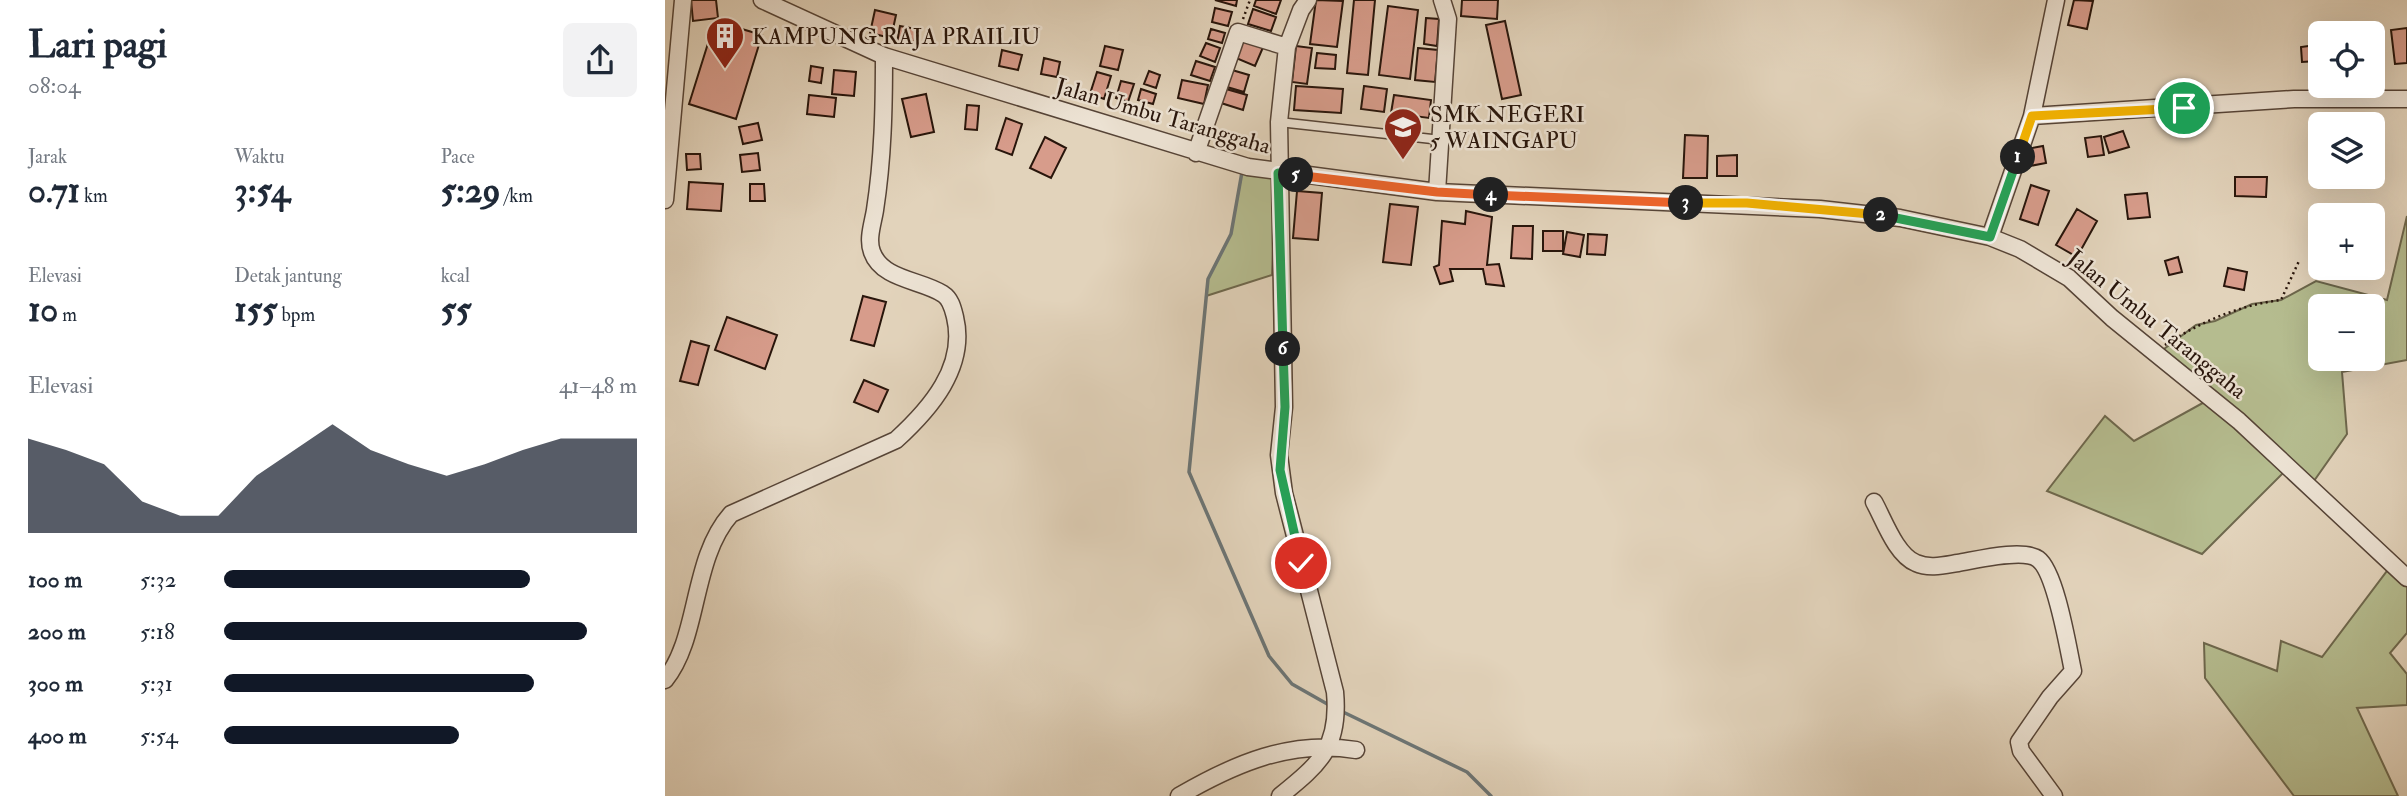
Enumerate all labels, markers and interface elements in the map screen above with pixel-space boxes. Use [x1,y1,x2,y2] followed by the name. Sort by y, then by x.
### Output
[704,15,746,70] building icon: KAMPUNG RAJA PRAILIU
[28,21,167,69] text: Lari pagi
[2308,21,2385,371] map controls
[2308,21,2385,98] button: locate
[752,22,1041,51] place label: KAMPUNG RAJA PRAILIU
[563,23,637,97] button: share
[28,71,80,100] text: 08:04
[1051,71,1274,161] street label: Jalan Umbu Taranggaha
[2154,78,2214,138] pin
[2165,89,2203,127] icon: arrive
[1430,100,1585,155] place label: SMK NEGERI 5 WAINGAPU
[1382,106,1424,161] school or university icon: SMK NEGERI 5 WAINGAPU
[2308,112,2385,189] button: layers
[2001,140,2035,174] pin: 1
[2014,144,2021,168] text: 1
[28,145,67,169] text: Jarak
[234,145,285,169] text: Waktu
[441,145,475,169] text: Pace
[1279,158,1313,192] pin: 5
[1291,162,1300,186] text: 5
[28,169,80,213] text: 0.71
[234,169,290,213] text: 3:54
[441,169,500,213] text: 5:29
[1473,178,1509,212] pin: 4
[1485,182,1496,206] text: 4
[80,184,108,208] text: km
[500,184,533,208] text: /km
[1669,186,1703,220] pin: 3
[1682,190,1689,214] text: 3
[1863,198,1899,232] pin: 2
[1876,202,1885,226] text: 2
[2308,203,2385,280] button: +
[2061,242,2253,406] street label: Jalan Umbu Taranggaha
[28,264,82,288] text: Elevasi
[234,264,342,288] text: Detak jantung
[441,264,470,288] text: kcal
[28,288,58,332] text: 10
[234,288,277,332] text: 155
[441,288,471,332] text: 55
[2308,294,2385,371] button: −
[58,303,77,327] text: m
[277,303,315,327] text: bpm
[1265,332,1301,366] pin: 6
[1278,336,1287,360] text: 6
[28,371,93,400] text: Elevasi
[559,371,637,400] text: 41–48 m
[1271,533,1331,593] pin
[1282,544,1320,582] icon: check
[28,565,82,594] text: 100 m
[140,565,176,594] text: 5:32
[28,617,86,646] text: 200 m
[140,617,175,646] text: 5:18
[28,669,83,698] text: 300 m
[140,669,173,698] text: 5:31
[28,721,87,750] text: 400 m
[140,721,178,750] text: 5:54

